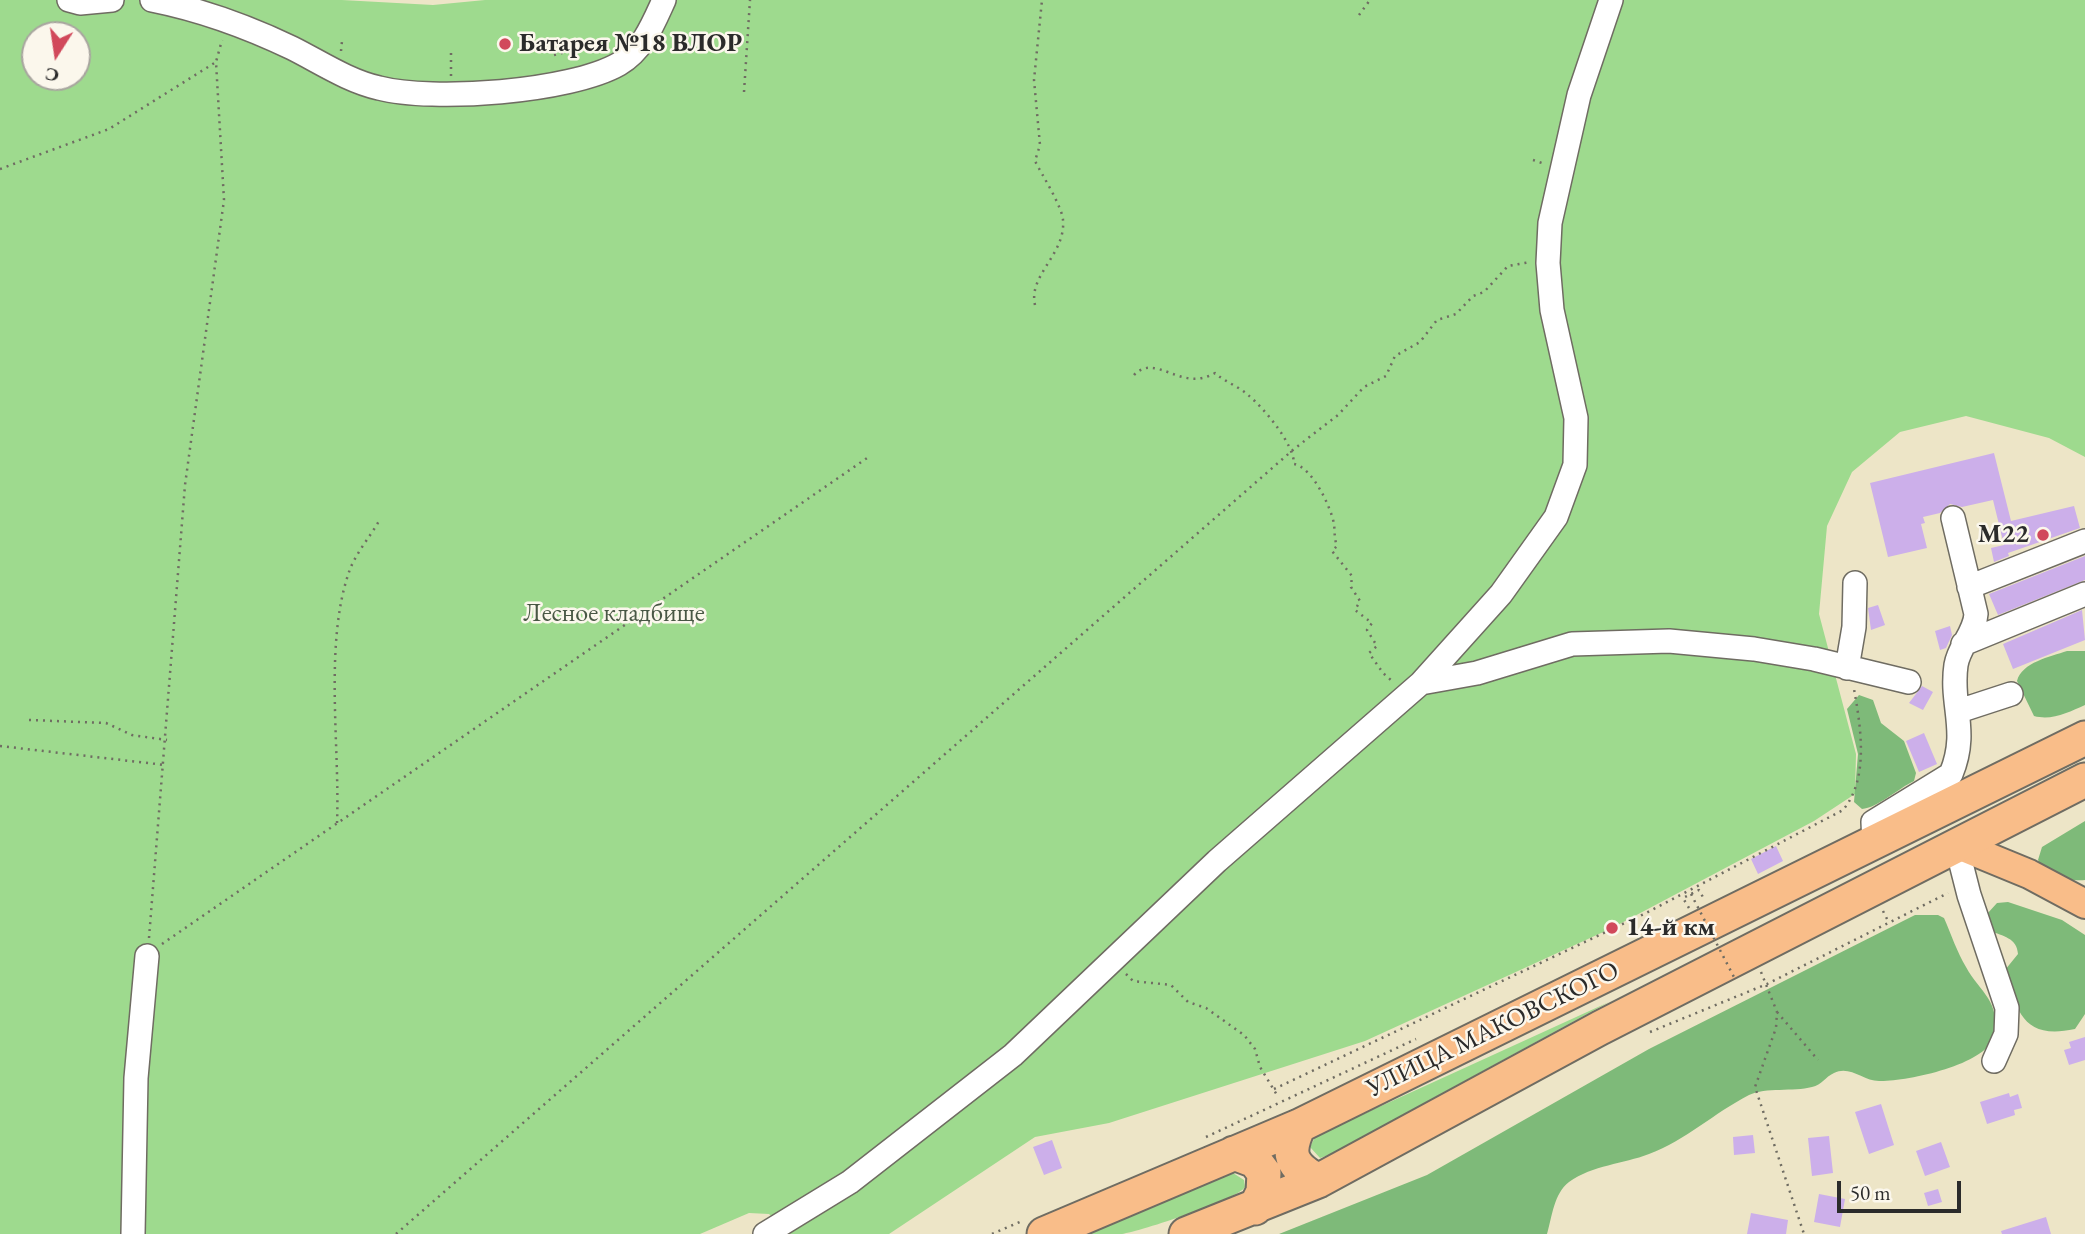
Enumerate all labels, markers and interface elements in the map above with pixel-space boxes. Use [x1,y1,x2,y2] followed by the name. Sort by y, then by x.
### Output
[21,21,91,91] north arrow
[519,28,742,60] place label: Батарея №18 ВЛОР
[497,36,513,52] marker: Батарея №18 ВЛОР
[43,61,61,89] text: С
[1978,519,2029,551] place label: M22
[2035,527,2051,543] marker: M22
[523,598,705,630] park label: Лесное кладбище
[1626,912,1715,944] place label: 14-й км
[1604,920,1620,936] marker: 14-й км
[1362,955,1624,1105] street label: УЛИЦА МАКОВСКОГО
[1840,1168,1964,1212] scale bar
[1850,1179,1891,1206] text: 50 m

